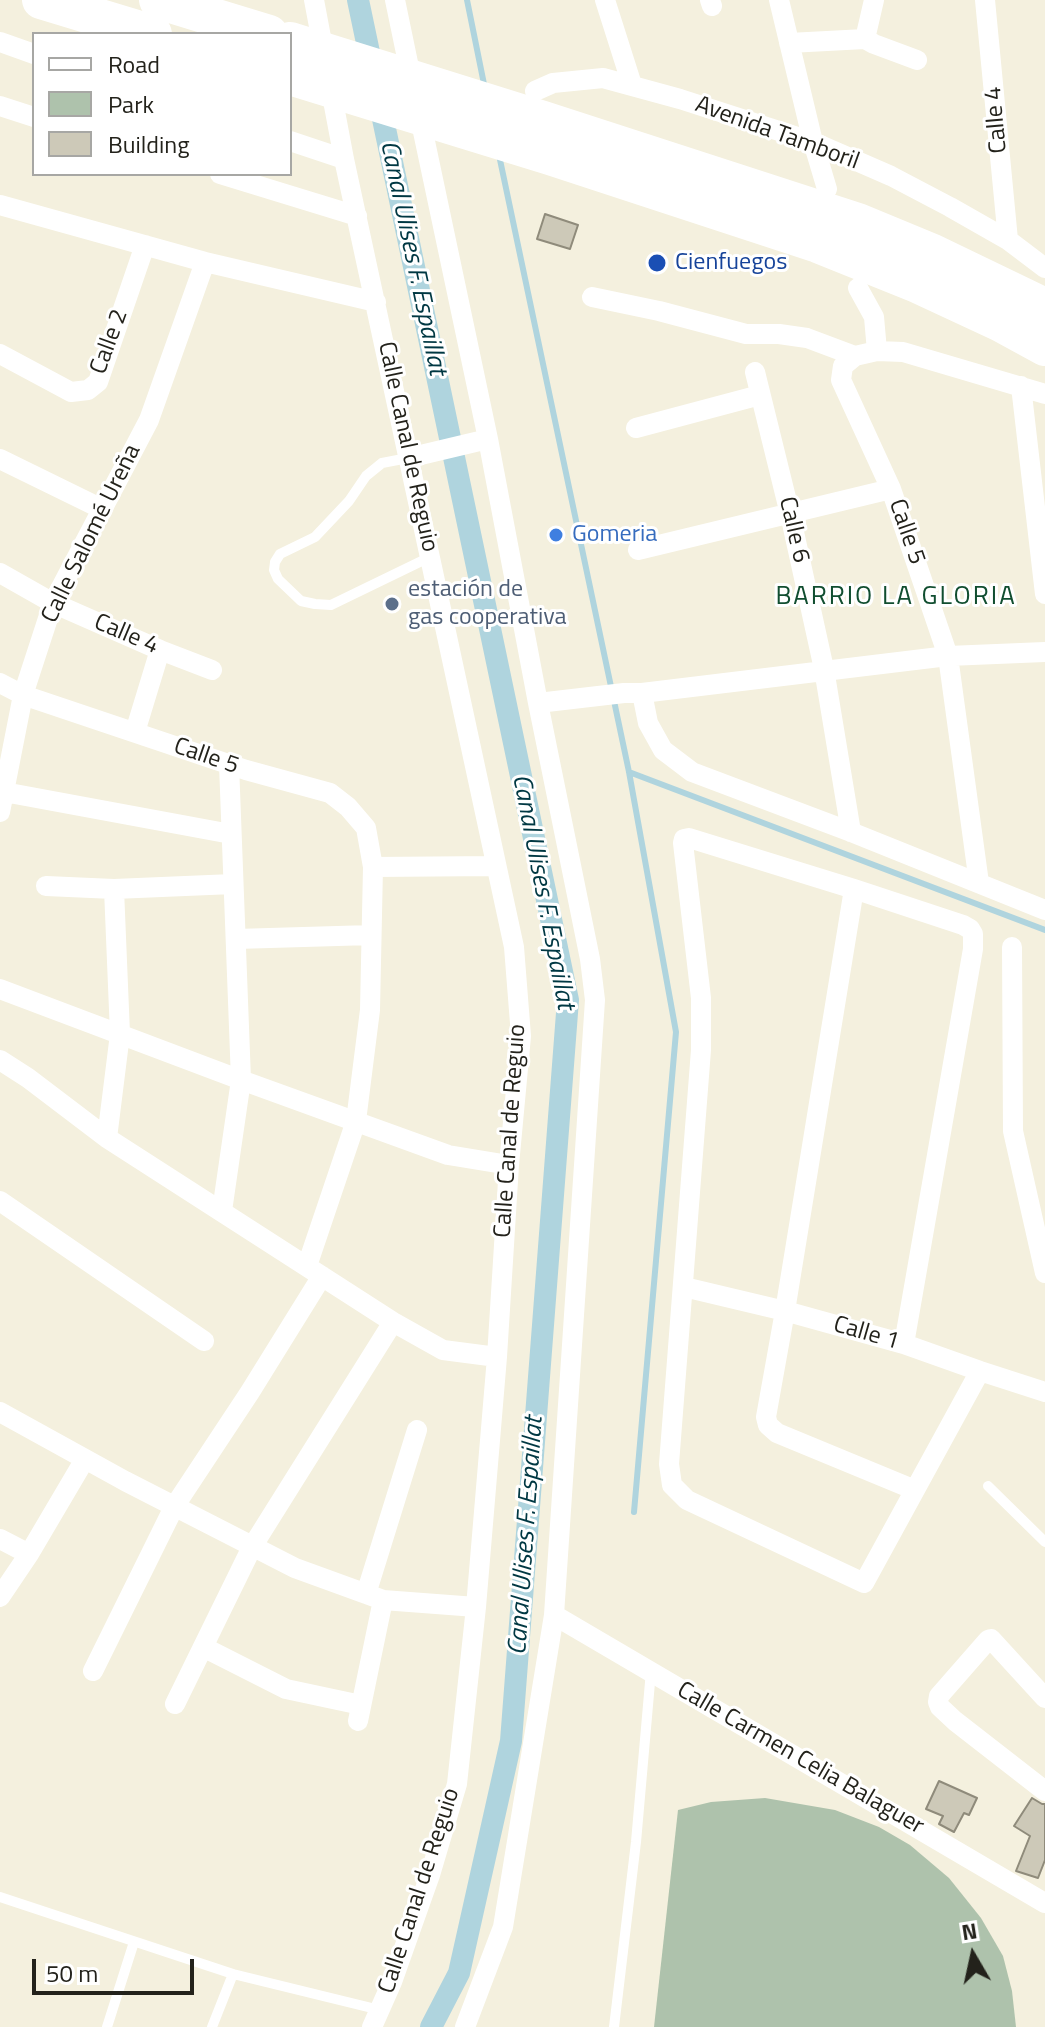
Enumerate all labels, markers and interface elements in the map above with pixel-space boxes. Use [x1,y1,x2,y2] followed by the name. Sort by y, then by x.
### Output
[32,32,292,176] legend
[108,46,160,82] text: Road
[980,85,1014,155] street label: Calle 4
[108,86,154,122] text: Park
[691,91,863,177] street label: Avenida Tamboril
[108,126,190,162] text: Building
[372,138,452,378] water label: Canal Ulises F. Espaillat
[675,249,787,277] place label: Cienfuegos
[646,252,668,274] marker: Cienfuegos
[85,306,135,378] street label: Calle 2
[371,339,443,555] street label: Calle Canal de Reguio
[36,440,148,628] street label: Calle Salomé Ureña
[771,494,815,566] street label: Calle 6
[881,496,931,568] street label: Calle 5
[572,521,657,549] place label: Gomeria
[547,526,565,544] marker: Gomeria
[408,576,567,632] place label: estación de gas cooperativa
[775,582,1017,614] district label: BARRIO LA GLORIA
[383,595,401,613] marker: estación de gas cooperativa
[90,609,162,661] street label: Calle 4
[170,732,242,782] street label: Calle 5
[504,772,580,1012] water label: Canal Ulises F. Espaillat
[489,1023,533,1239] street label: Calle Canal de Reguio
[830,1311,902,1357] street label: Calle 1
[503,1416,551,1656] water label: Canal Ulises F. Espaillat
[671,1676,929,1842] street label: Calle Carmen Celia Balaguer
[373,1785,467,1997] street label: Calle Canal de Reguio
[959,1913,979,1949] text: N
[933,1915,1013,1995] north arrow
[36,1943,198,1993] scale bar
[46,1955,98,1991] text: 50 m

